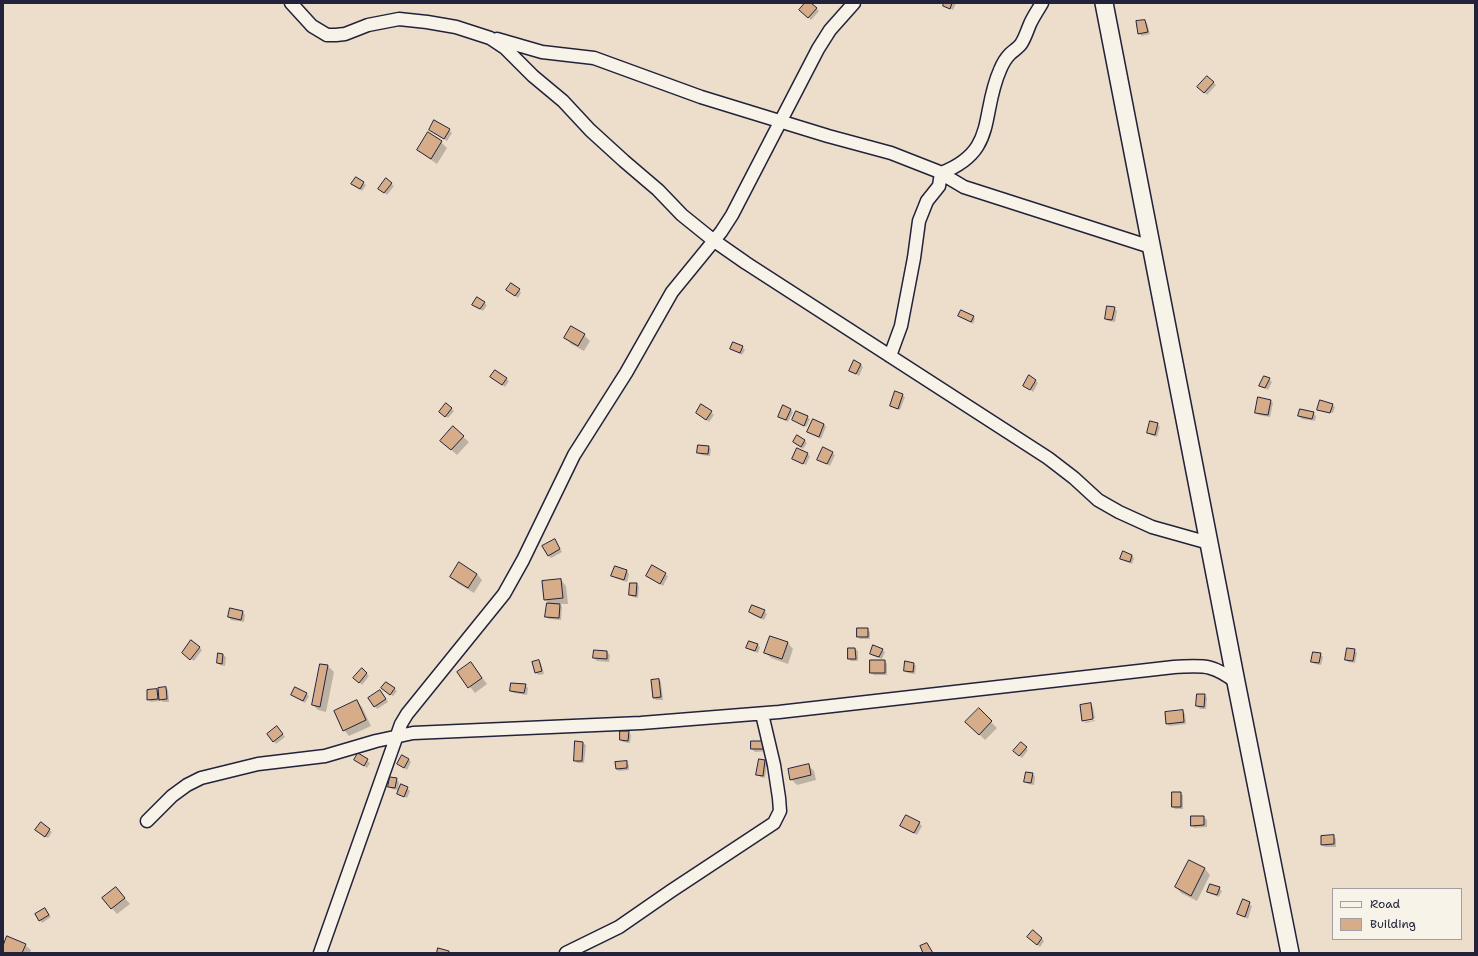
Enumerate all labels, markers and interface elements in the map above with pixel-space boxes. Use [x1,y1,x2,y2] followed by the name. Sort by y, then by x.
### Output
[1332,888,1462,940] legend
[1370,896,1400,912] text: Road
[1370,916,1416,932] text: Building

